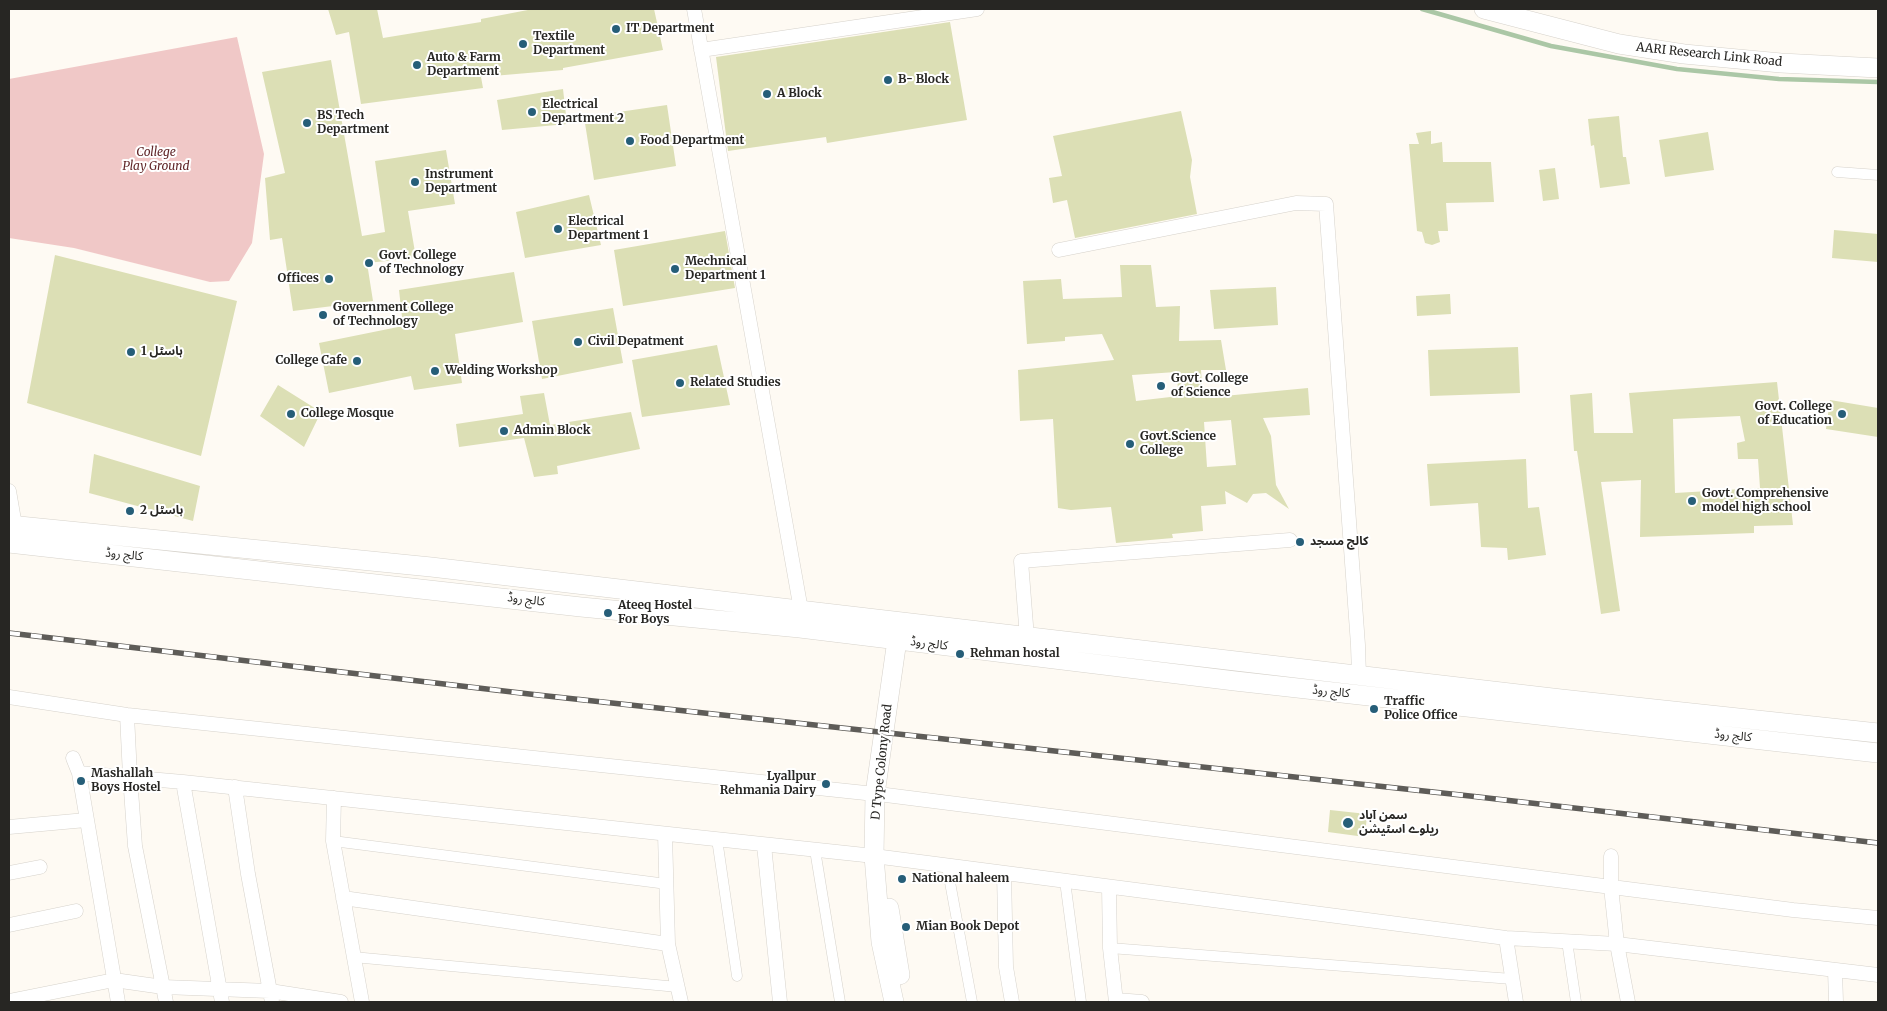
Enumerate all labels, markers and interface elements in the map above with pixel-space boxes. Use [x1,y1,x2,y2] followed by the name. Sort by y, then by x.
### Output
[626,22,714,36] place label: IT Department
[610,23,622,35] marker: IT Department
[533,30,605,58] place label: Textile Department
[517,38,529,50] marker: Textile Department
[1635,40,1783,70] street label: AARI Research Link Road
[427,51,501,79] place label: Auto & Farm Department
[411,59,423,71] marker: Auto & Farm Department
[898,73,949,87] place label: B- Block
[882,74,894,86] marker: B- Block
[777,87,822,101] place label: A Block
[761,88,773,100] marker: A Block
[542,98,624,126] place label: Electrical Department 2
[526,106,538,118] marker: Electrical Department 2
[317,109,389,137] place label: BS Tech Department
[301,117,313,129] marker: BS Tech Department
[640,134,744,148] place label: Food Department
[624,135,636,147] marker: Food Department
[123,146,189,174] park label: College Play Ground
[425,168,497,196] place label: Instrument Department
[409,176,421,188] marker: Instrument Department
[568,215,648,243] place label: Electrical Department 1
[552,223,564,235] marker: Electrical Department 1
[379,249,464,277] place label: Govt. College of Technology
[685,255,765,283] place label: Mechnical Department 1
[363,257,375,269] marker: Govt. College of Technology
[669,263,681,275] marker: Mechnical Department 1
[278,272,319,286] place label: Offices
[323,273,335,285] marker: Offices
[333,301,453,329] place label: Government College of Technology
[317,309,329,321] marker: Government College of Technology
[588,335,684,349] place label: Civil Depatment
[572,336,584,348] marker: Civil Depatment
[141,345,183,359] place label: ہاسٹل 1
[125,346,137,358] marker: ہاسٹل 1
[275,354,347,368] place label: College Cafe
[351,355,363,367] marker: College Cafe
[445,364,558,378] place label: Welding Workshop
[429,365,441,377] marker: Welding Workshop
[1171,372,1248,400] place label: Govt. College of Science
[690,376,781,390] place label: Related Studies
[674,377,686,389] marker: Related Studies
[1155,380,1167,392] marker: Govt. College of Science
[1755,400,1832,428] place label: Govt. College of Education
[301,407,394,421] place label: College Mosque
[285,408,297,420] marker: College Mosque
[1836,408,1848,420] marker: Govt. College of Education
[514,424,590,438] place label: Admin Block
[498,425,510,437] marker: Admin Block
[1140,430,1216,458] place label: Govt.Science College
[1124,438,1136,450] marker: Govt.Science College
[1702,487,1828,515] place label: Govt. Comprehensive model high school
[1686,495,1698,507] marker: Govt. Comprehensive model high school
[140,504,183,518] place label: ہاسٹل 2
[124,505,136,517] marker: ہاسٹل 2
[1310,535,1368,549] place label: کالج مسجد
[1294,536,1306,548] marker: کالج مسجد
[105,546,143,564] street label: کالج روڈ
[506,591,546,609] street label: کالج روڈ
[618,599,692,627] place label: Ateeq Hostel For Boys
[602,607,614,619] marker: Ateeq Hostel For Boys
[909,635,949,653] street label: کالج روڈ
[970,647,1060,661] place label: Rehman hostal
[954,648,966,660] marker: Rehman hostal
[1312,683,1350,701] street label: کالج روڈ
[1384,695,1457,723] place label: Traffic Police Office
[869,703,895,821] street label: D Type Colony Road
[1368,703,1380,715] marker: Traffic Police Office
[1714,727,1752,745] street label: کالج روڈ
[91,767,161,795] place label: Mashallah Boys Hostel
[720,770,816,798] place label: Lyallpur Rehmania Dairy
[75,775,87,787] marker: Mashallah Boys Hostel
[820,778,832,790] marker: Lyallpur Rehmania Dairy
[1359,809,1439,837] place label: سمن آباد ریلوے اسٹیشن
[1341,816,1355,830] marker: سمن آباد ریلوے اسٹیشن
[912,872,1009,886] place label: National haleem
[896,873,908,885] marker: National haleem
[916,920,1019,934] place label: Mian Book Depot
[900,921,912,933] marker: Mian Book Depot

